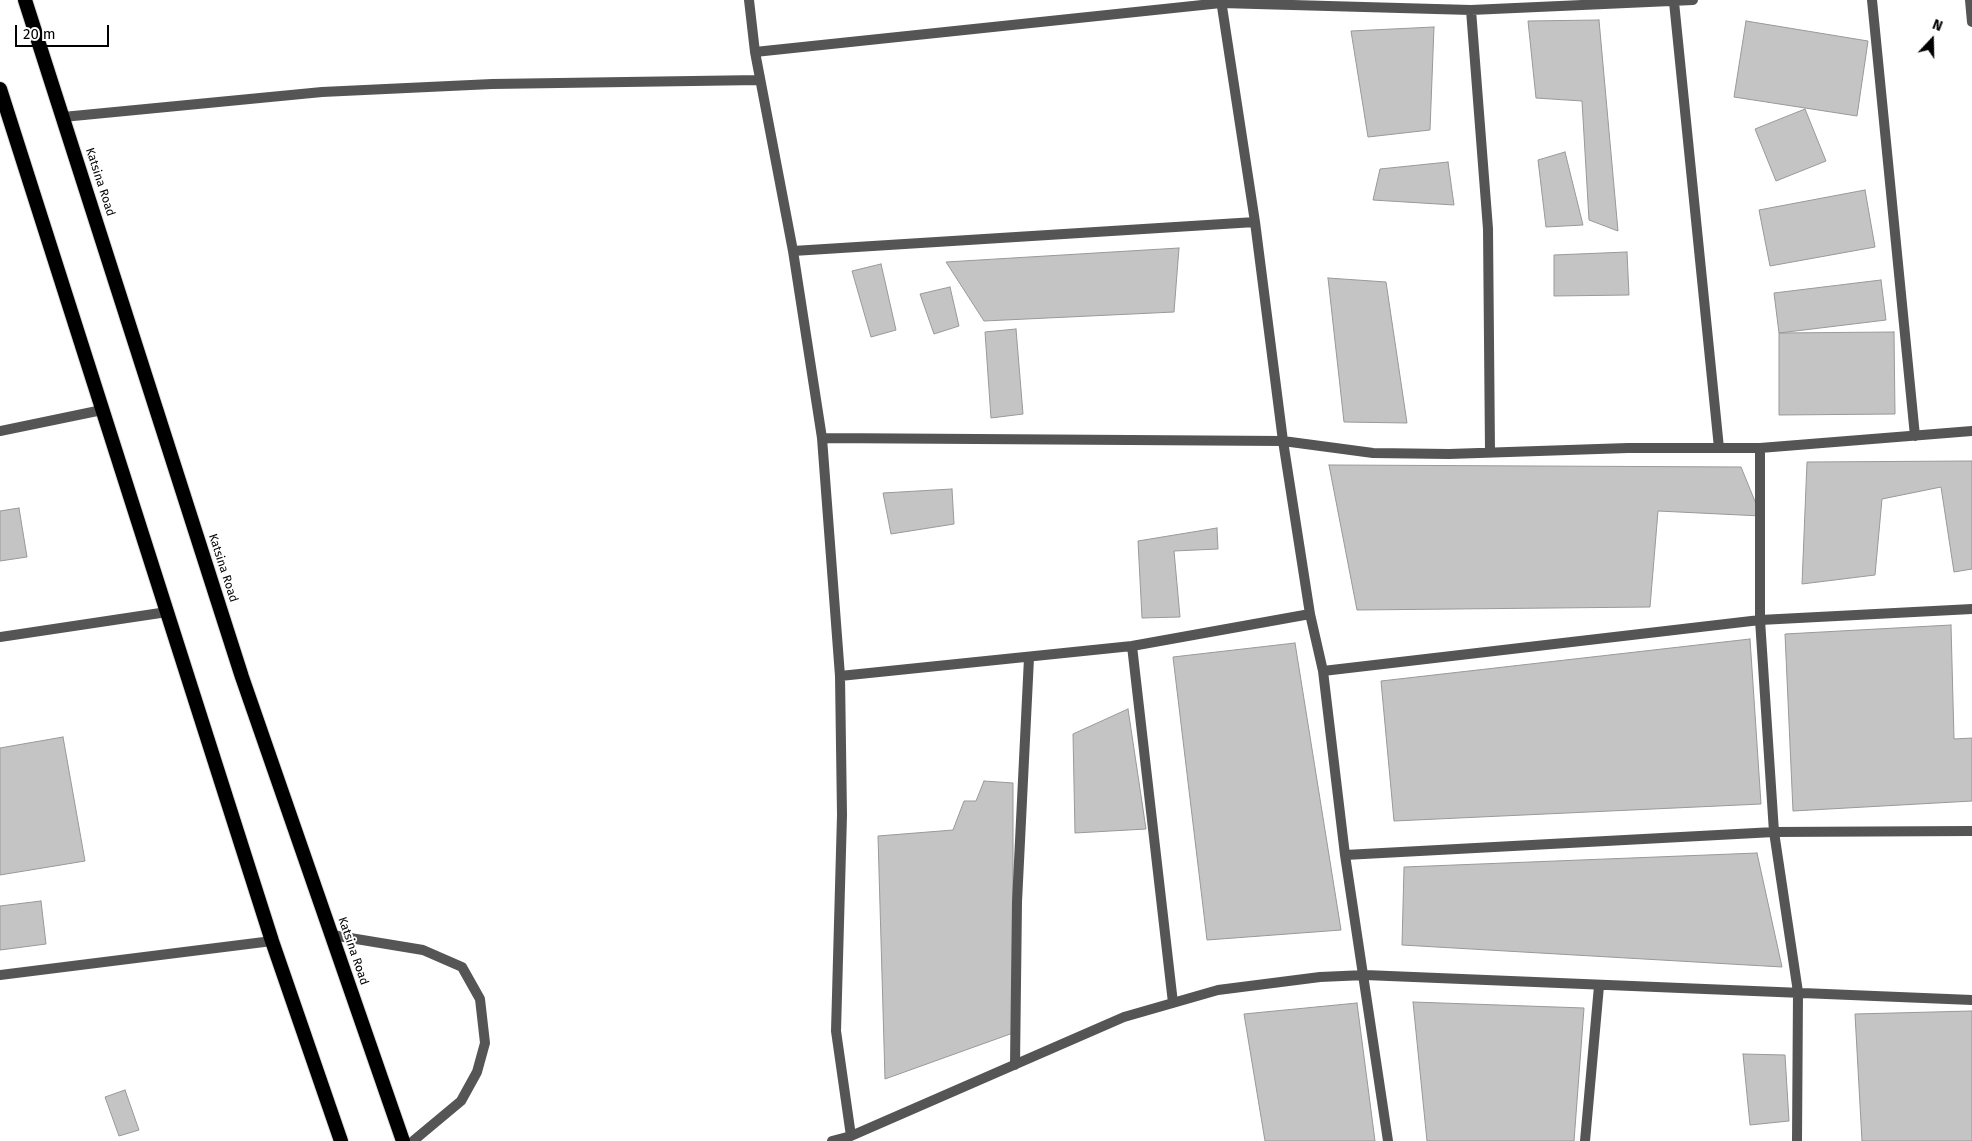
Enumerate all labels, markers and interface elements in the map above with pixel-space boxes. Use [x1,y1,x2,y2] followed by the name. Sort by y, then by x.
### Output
[18,15,111,47] scale bar
[1907,15,1957,65] north arrow
[1930,16,1945,35] text: N
[23,25,56,43] text: 20 m
[82,146,118,218] street label: Katsina Road
[205,532,241,604] street label: Katsina Road
[335,915,371,987] street label: Katsina Road

